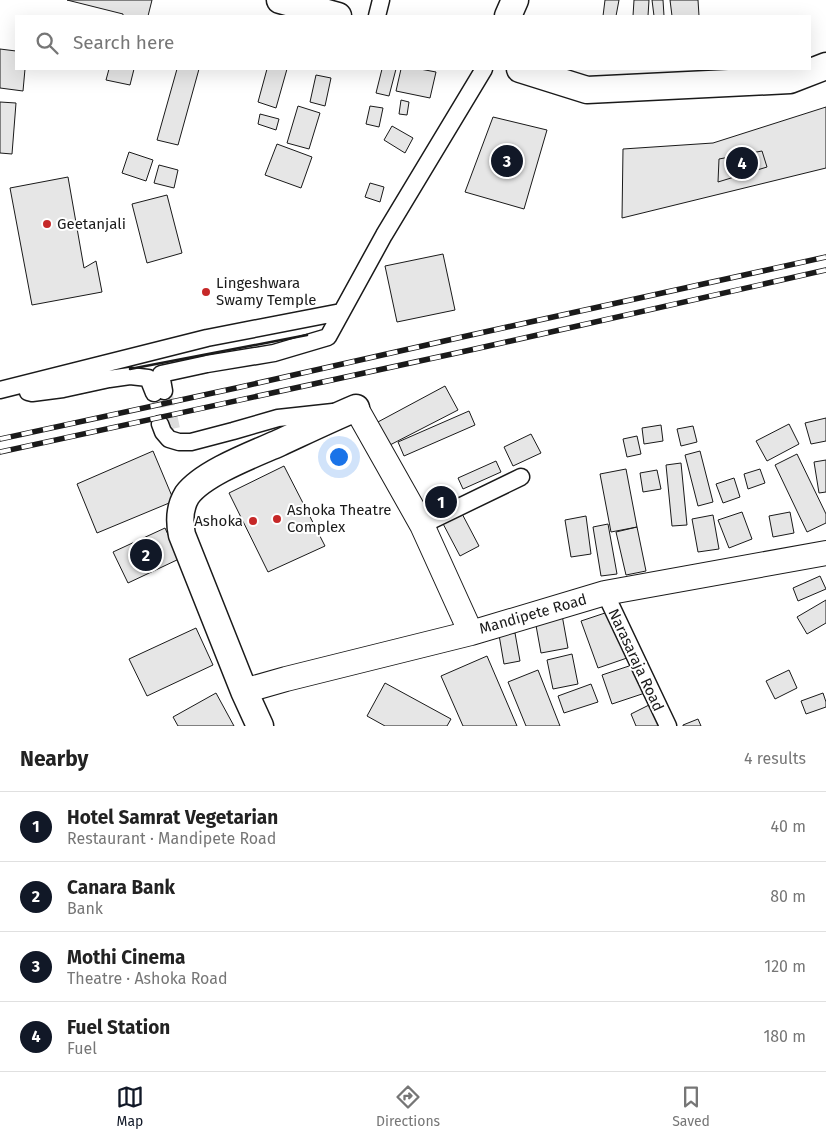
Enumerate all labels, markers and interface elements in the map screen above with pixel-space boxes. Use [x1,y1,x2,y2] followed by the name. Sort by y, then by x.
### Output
[15,15,811,70] search box
[33,29,61,57] icon: search
[73,31,174,54] text: Search here
[491,142,523,180] pin: 3
[726,144,758,182] pin: 4
[57,215,126,233] place label: Geetanjali
[41,218,53,230] marker: Geetanjali
[216,274,316,309] place label: Lingeshwara Swamy Temple
[200,286,212,298] marker: Lingeshwara Swamy Temple
[326,444,352,470] your location
[425,483,457,521] pin: 1
[287,501,391,536] place label: Ashoka Theatre Complex
[194,512,243,530] place label: Ashoka
[271,513,283,525] marker: Ashoka Theatre Complex
[247,515,259,527] marker: Ashoka
[130,536,162,574] pin: 2
[477,590,589,638] street label: Mandipete Road
[604,606,668,714] street label: Narasaraja Road
[20,746,88,772] text: Nearby
[744,749,806,768] text: 4 results
[67,806,278,829] text: Hotel Samrat Vegetarian
[32,817,40,836] text: 1
[771,817,806,836] text: 40 m
[67,829,276,848] text: Restaurant · Mandipete Road
[67,876,175,899] text: Canara Bank
[32,887,40,906] text: 2
[770,887,806,906] text: 80 m
[67,899,103,918] text: Bank
[67,946,185,969] text: Mothi Cinema
[32,957,40,976] text: 3
[764,957,806,976] text: 120 m
[67,969,228,988] text: Theatre · Ashoka Road
[67,1016,170,1039] text: Fuel Station
[31,1027,41,1046] text: 4
[763,1027,806,1046] text: 180 m
[67,1039,97,1058] text: Fuel
[116,1083,144,1130] tab: Map
[376,1083,440,1130] tab: Directions
[672,1083,710,1130] tab: Saved

